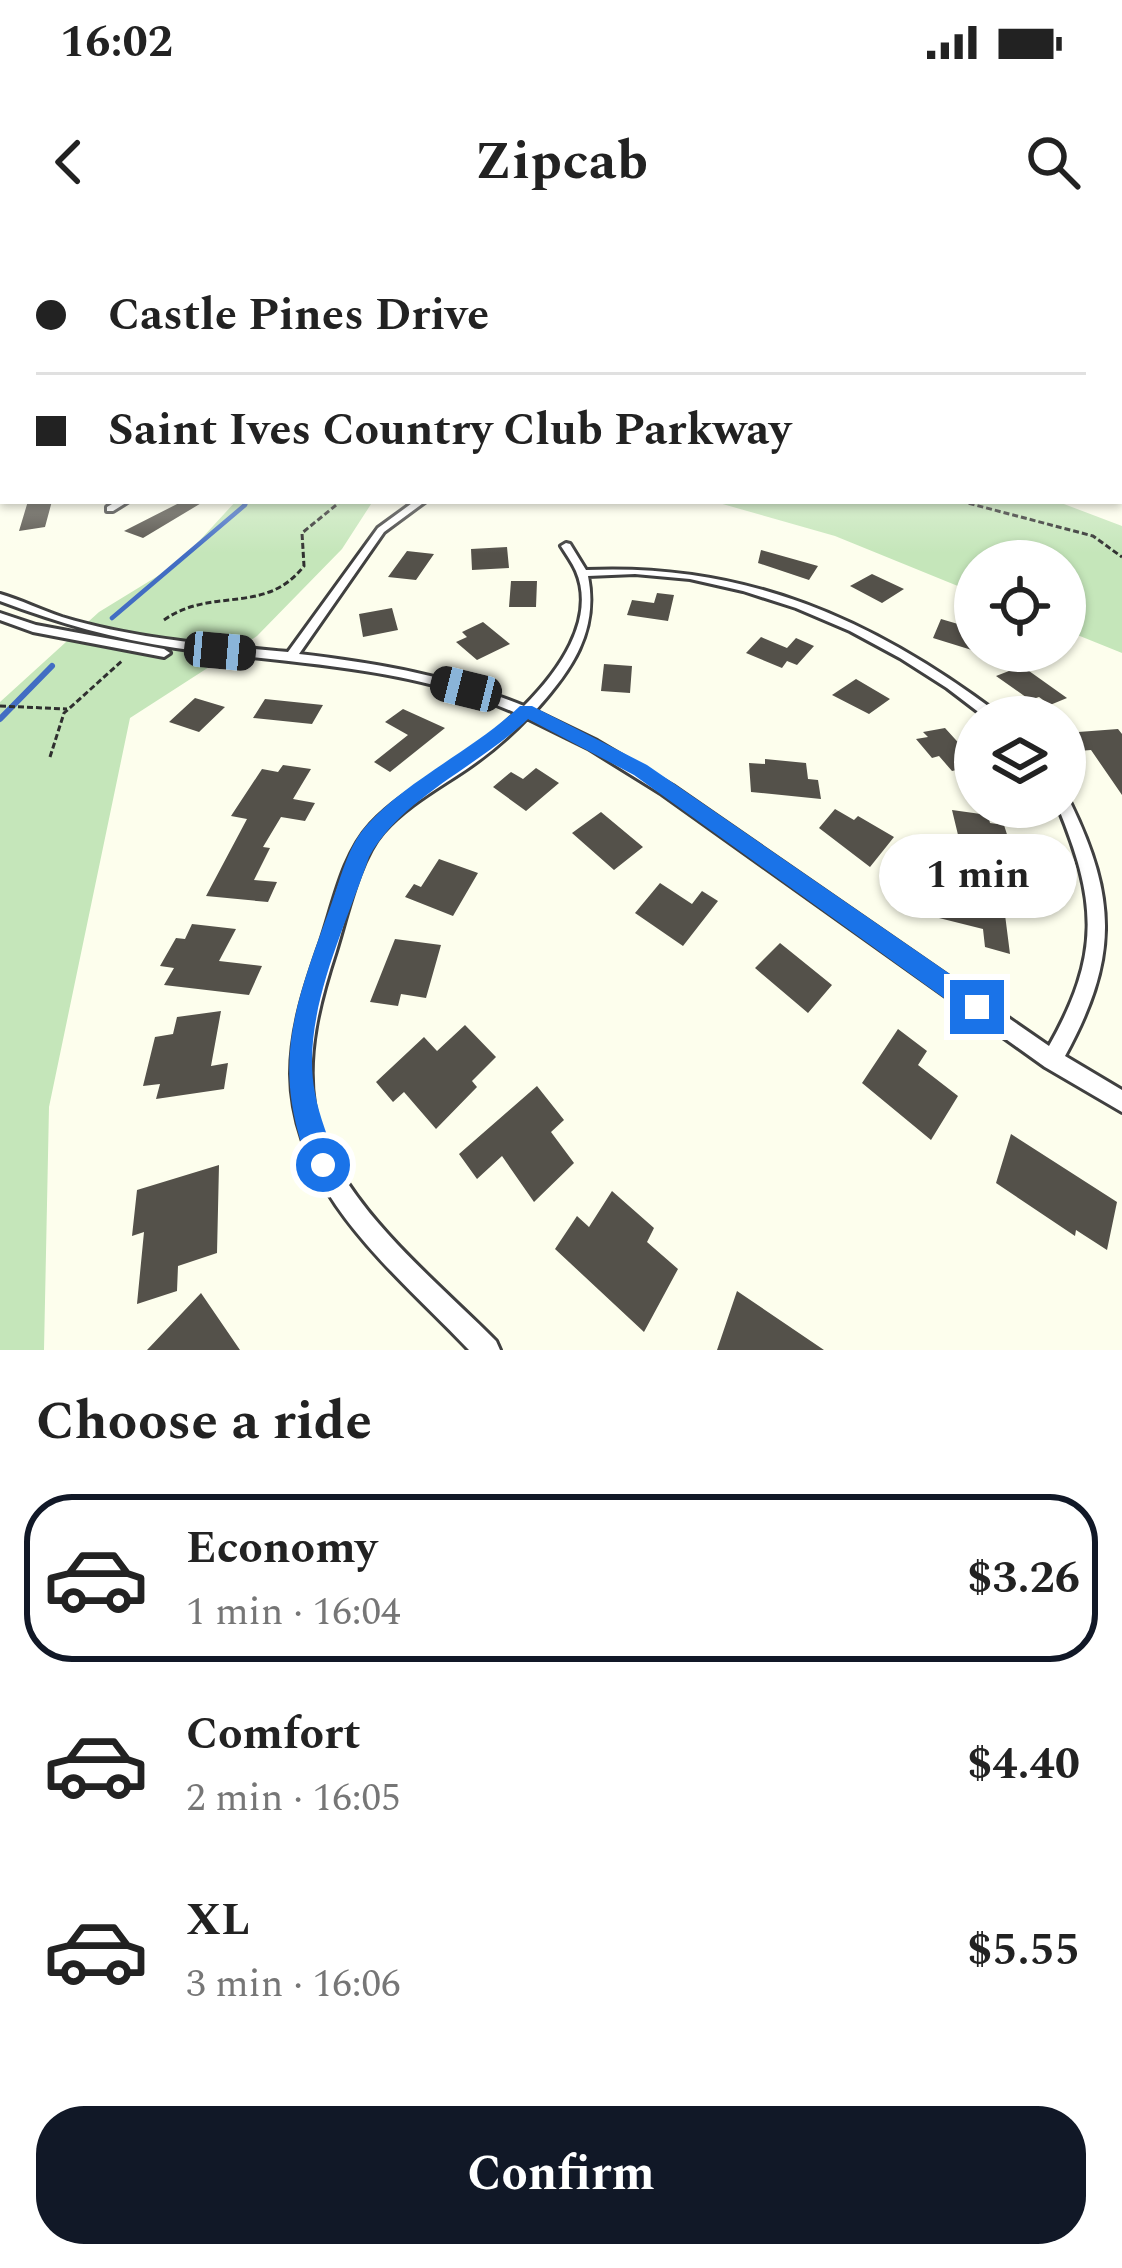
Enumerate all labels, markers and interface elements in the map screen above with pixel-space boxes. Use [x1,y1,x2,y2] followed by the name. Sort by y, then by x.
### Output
[60,8,173,77] text: 16:02
[474,121,648,203] text: Zipcab
[36,129,102,195] icon: back
[1020,129,1086,195] icon: search
[108,281,489,350] text: Castle Pines Drive
[108,396,791,465] text: Saint Ives Country Club Parkway
[954,540,1086,828] map controls
[954,540,1086,672] button: locate
[183,630,257,672] car
[427,663,505,715] car
[954,696,1086,828] button: layers
[878,833,1076,917] callout: 1 min
[926,846,1030,905] text: 1 min
[950,980,1004,1034] route end
[296,1138,350,1192] route start
[36,1381,372,1463] text: Choose a ride
[186,1514,377,1583] text: Economy
[42,1524,150,1632] icon: car
[967,1544,1080,1613] text: $3.26
[186,1583,401,1642] text: 1 min · 16:04
[186,1700,361,1769] text: Comfort
[42,1710,150,1818] icon: car
[967,1730,1080,1799] text: $4.40
[186,1769,401,1828] text: 2 min · 16:05
[186,1886,250,1955] text: XL
[42,1896,150,2004] icon: car
[967,1916,1080,1985] text: $5.55
[186,1955,401,2014] text: 3 min · 16:06
[36,2106,1086,2244] button: Confirm

